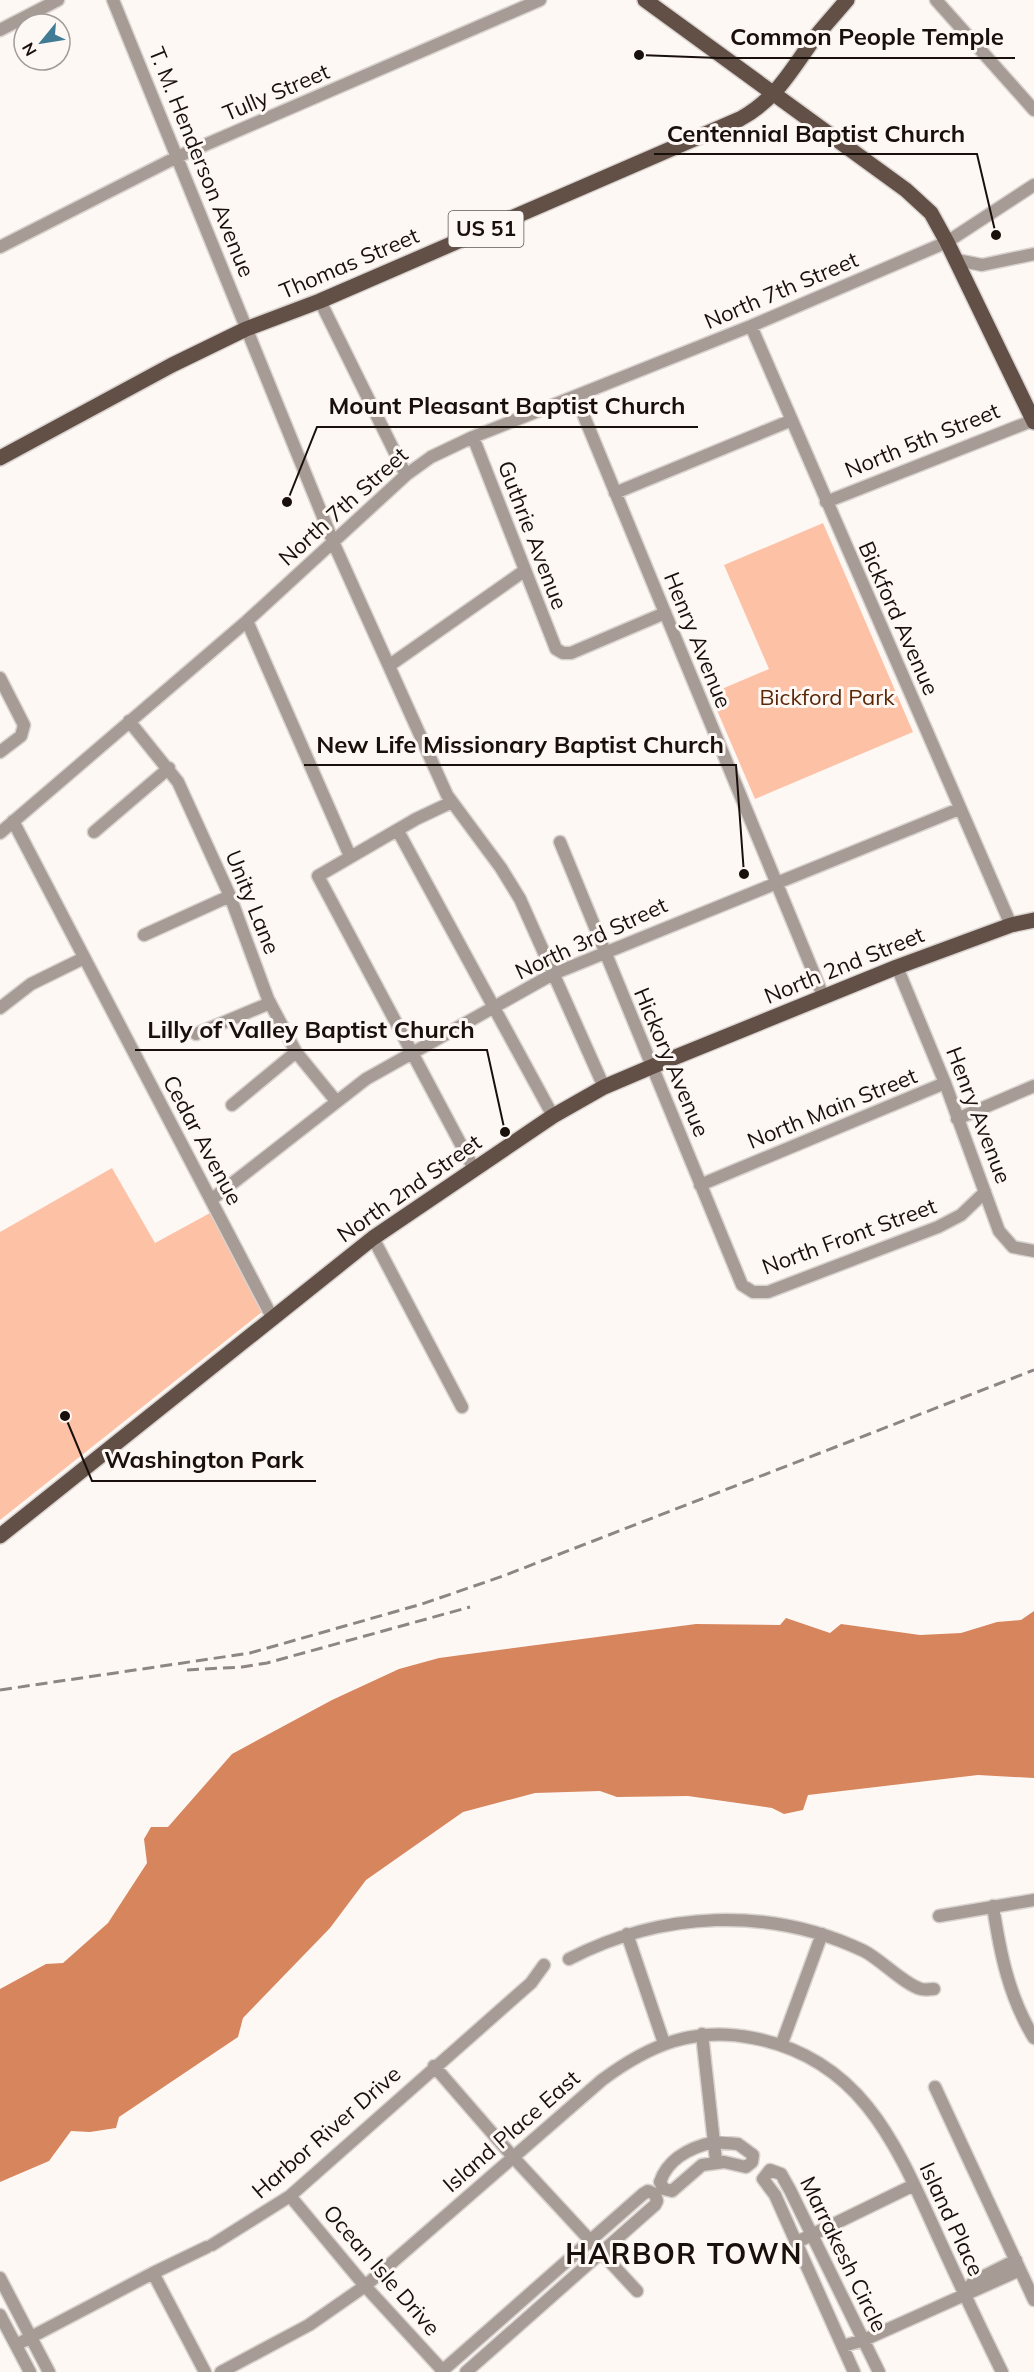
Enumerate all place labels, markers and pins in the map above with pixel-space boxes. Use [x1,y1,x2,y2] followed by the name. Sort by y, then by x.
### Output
[718,16,1015,58] callout: Common People Temple
[654,112,977,154] callout: Centennial Baptist Church
[317,385,698,427] callout: Mount Pleasant Baptist Church
[304,723,736,765] callout: New Life Missionary Baptist Church
[135,1008,487,1050] callout: Lilly of Valley Baptist Church
[92,1439,316,1481] callout: Washington Park

